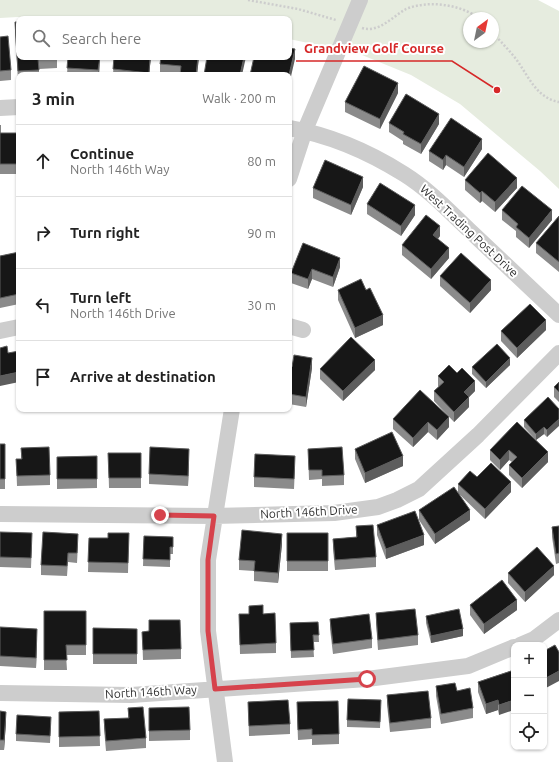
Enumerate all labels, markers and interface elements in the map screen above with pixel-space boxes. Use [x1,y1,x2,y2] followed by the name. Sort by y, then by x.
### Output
[463,12,499,48] north arrow
[16,16,292,60] search box
[30,27,52,49] icon: search
[62,30,141,47] text: Search here
[296,36,452,61] callout: Grandview Golf Course
[304,41,444,55] text: Grandview Golf Course
[32,89,75,108] text: 3 min
[202,91,276,105] text: Walk · 200 m
[70,145,134,162] text: Continue
[32,150,54,172] icon: ahead
[247,154,276,168] text: 80 m
[70,162,170,176] text: North 146th Way
[418,182,521,279] street label: West Trading Post Drive
[32,222,54,244] icon: right
[70,224,140,241] text: Turn right
[247,226,276,240] text: 90 m
[70,289,131,306] text: Turn left
[32,294,54,316] icon: left
[247,298,276,312] text: 30 m
[70,306,176,320] text: North 146th Drive
[32,366,54,388] icon: arrive
[70,368,216,385] text: Arrive at destination
[260,502,358,521] street label: North 146th Drive
[151,506,169,524] route end
[511,642,547,750] map controls
[511,642,547,678] button: +
[358,670,376,688] route start
[511,678,547,714] button: −
[105,683,197,700] street label: North 146th Way
[511,714,547,750] button: locate

